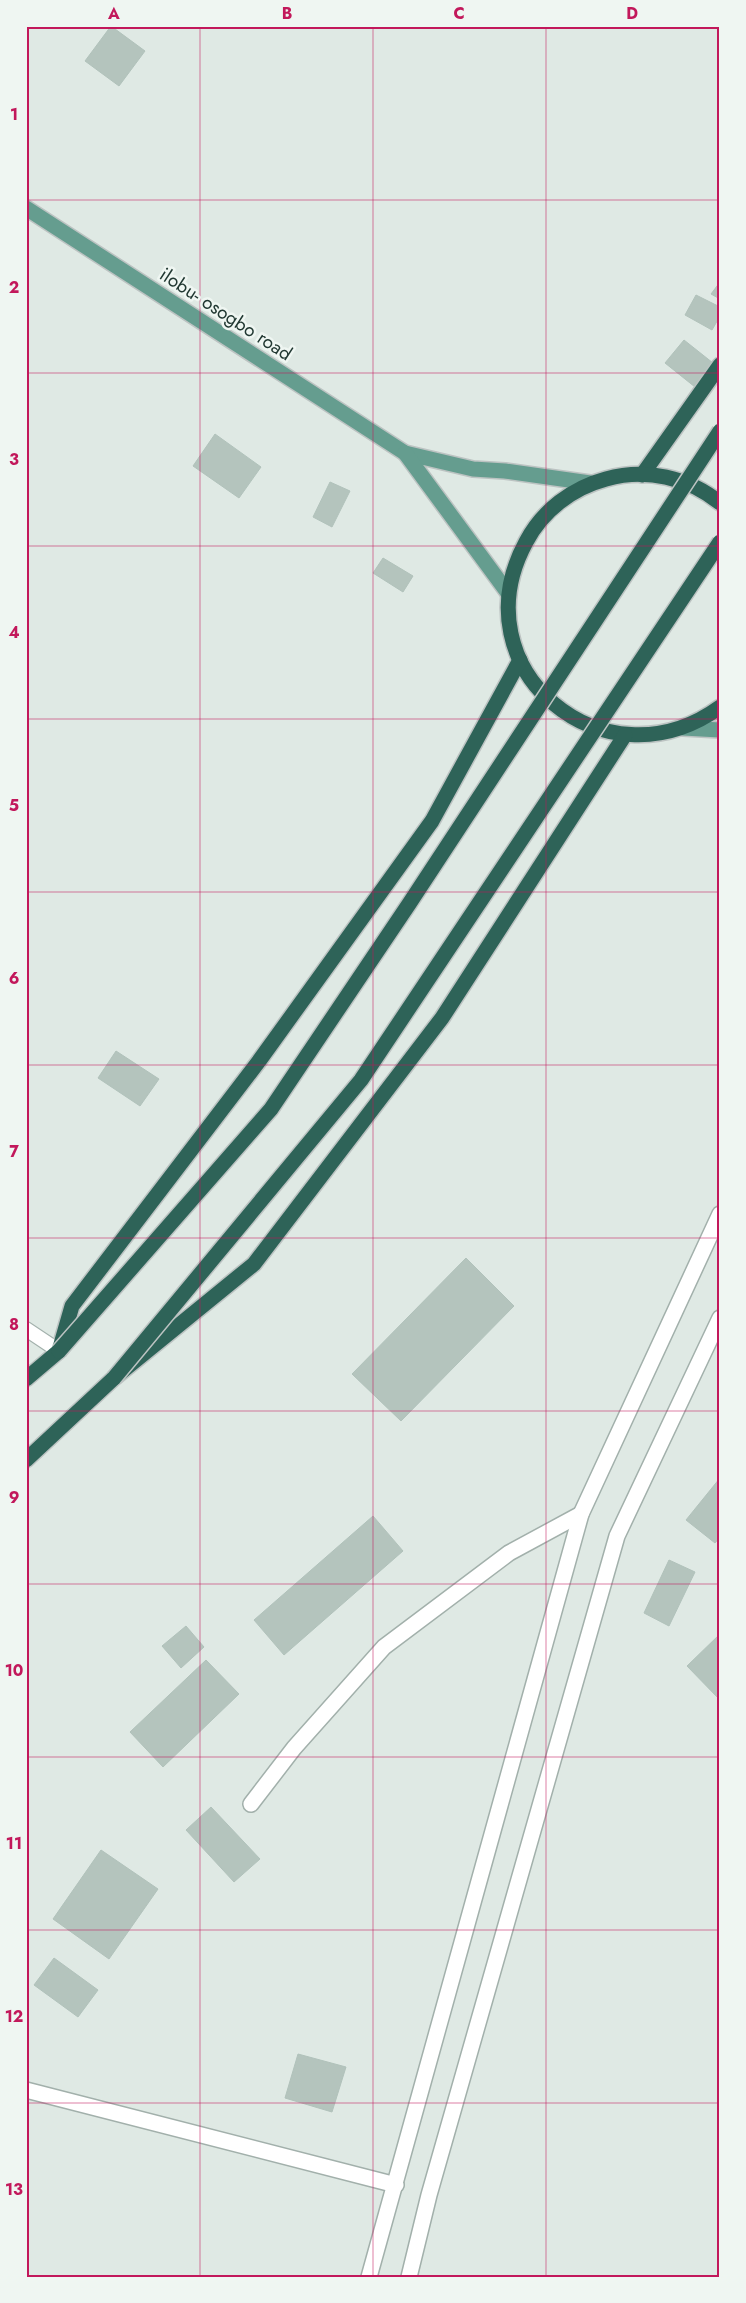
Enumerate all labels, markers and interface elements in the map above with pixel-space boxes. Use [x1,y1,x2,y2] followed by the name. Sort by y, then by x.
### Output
[107,2,120,25] text: A
[282,2,292,25] text: B
[453,2,465,25] text: C
[626,2,638,25] text: D
[10,103,18,126] text: 1
[155,261,297,367] street label: ilobu- osogbo road
[9,276,19,299] text: 2
[9,448,19,471] text: 3
[8,621,20,644] text: 4
[9,794,19,817] text: 5
[9,967,19,990] text: 6
[9,1140,19,1163] text: 7
[9,1313,19,1336] text: 8
[9,1486,19,1509] text: 9
[5,1659,23,1682] text: 10
[6,1832,22,1855] text: 11
[5,2005,23,2028] text: 12
[5,2178,23,2201] text: 13

